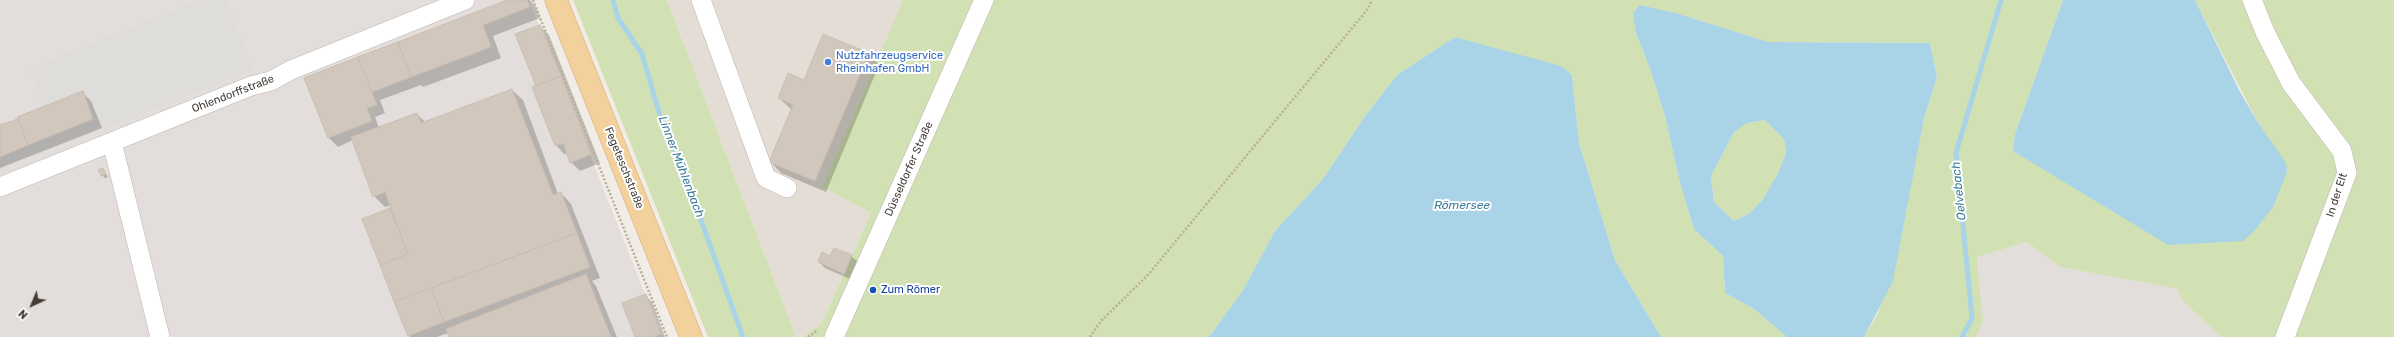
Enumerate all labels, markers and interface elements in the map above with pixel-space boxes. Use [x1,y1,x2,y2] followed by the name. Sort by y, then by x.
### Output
[836,49,943,75] place label: Nutzfahrzeugservice Rheinhafen GmbH
[823,57,833,67] marker: Nutzfahrzeugservice Rheinhafen GmbH
[190,72,276,116] street label: Ohlendorffstraße
[655,114,707,220] water label: Linner Mühlenbach
[882,120,936,218] street label: Düsseldorfer Straße
[602,125,646,211] street label: Fegeteschstraße
[1949,161,1969,221] water label: Oelvebach
[2324,171,2350,219] street label: In der Elt
[1434,199,1490,213] water label: Römersee
[881,283,940,297] place label: Zum Römer
[12,285,52,325] north arrow
[868,285,878,295] marker: Zum Römer
[16,307,31,321] text: N

